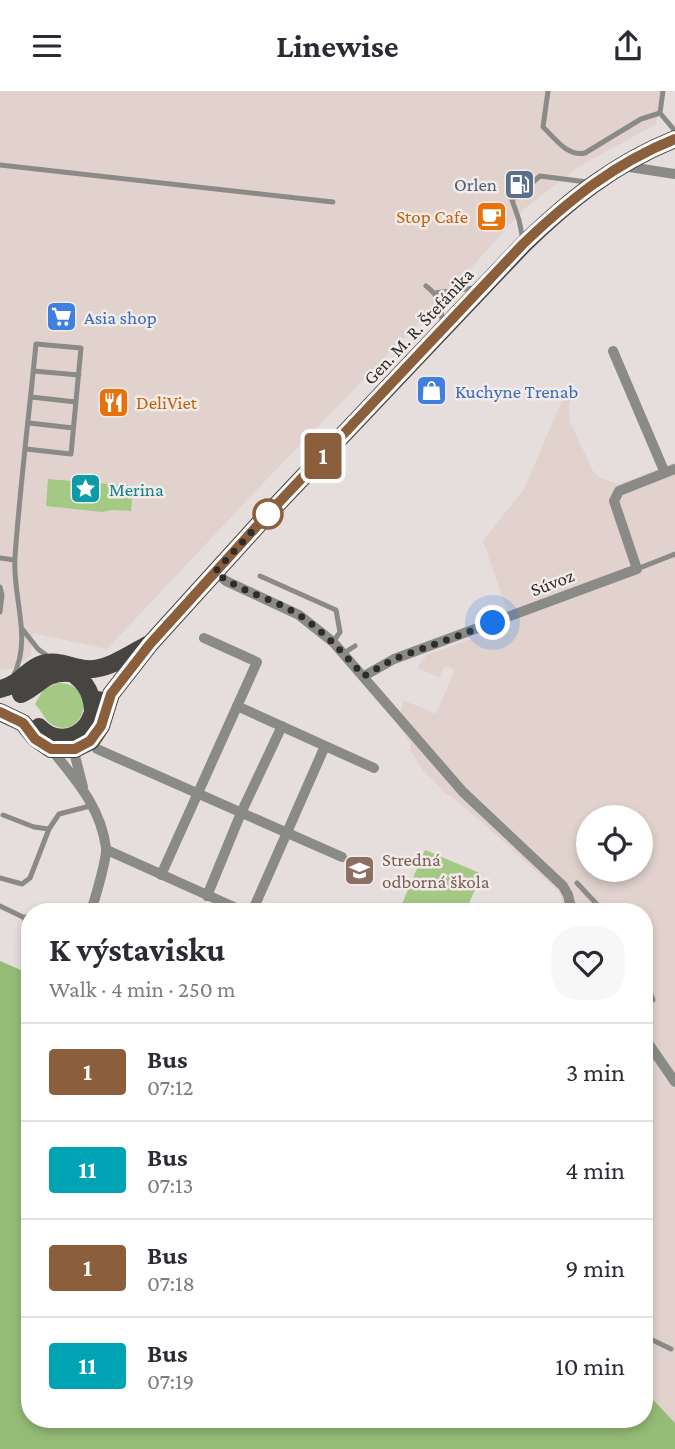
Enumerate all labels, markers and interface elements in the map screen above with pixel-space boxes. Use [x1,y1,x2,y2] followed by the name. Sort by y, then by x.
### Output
[28,27,66,65] icon: menu
[609,27,647,65] icon: share
[276,28,399,64] text: Linewise
[503,167,537,201] fuel station icon: Orlen
[454,174,497,195] place label: Orlen
[474,199,508,233] cafe icon: Stop Cafe
[396,206,468,227] place label: Stop Cafe
[359,264,478,389] street label: Gen. M. R. Štefánika
[44,300,78,334] supermarket icon: Asia shop
[84,307,157,328] place label: Asia shop
[415,374,449,408] shop icon: Kuchyne Trenab
[455,381,579,402] place label: Kuchyne Trenab
[96,385,130,419] restaurant icon: DeliViet
[136,392,198,413] place label: DeliViet
[300,433,346,479] line badge: 1
[319,442,327,469] text: 1
[69,472,103,506] place icon: Merina
[109,479,164,500] place label: Merina
[253,499,283,529] unlabelled marker
[527,565,577,600] street label: Súvoz
[475,605,510,640] your location
[576,805,653,882] map controls
[576,805,653,882] button: locate
[382,849,490,892] place label: Stredná odborná škola
[342,853,376,887] school or university icon: Stredná odborná škola
[551,926,625,1000] button: heart
[49,931,225,968] text: K výstavisku
[49,976,236,1002] text: Walk · 4 min · 250 m
[147,1045,188,1074] text: Bus
[83,1058,92,1085] text: 1
[566,1058,625,1087] text: 3 min
[147,1074,194,1100] text: 07:12
[147,1143,188,1172] text: Bus
[79,1156,96,1183] text: 11
[565,1156,625,1185] text: 4 min
[147,1172,194,1198] text: 07:13
[147,1241,188,1270] text: Bus
[83,1254,92,1281] text: 1
[565,1254,625,1283] text: 9 min
[147,1270,195,1296] text: 07:18
[147,1339,188,1368] text: Bus
[79,1352,96,1379] text: 11
[555,1352,625,1381] text: 10 min
[147,1368,194,1394] text: 07:19

